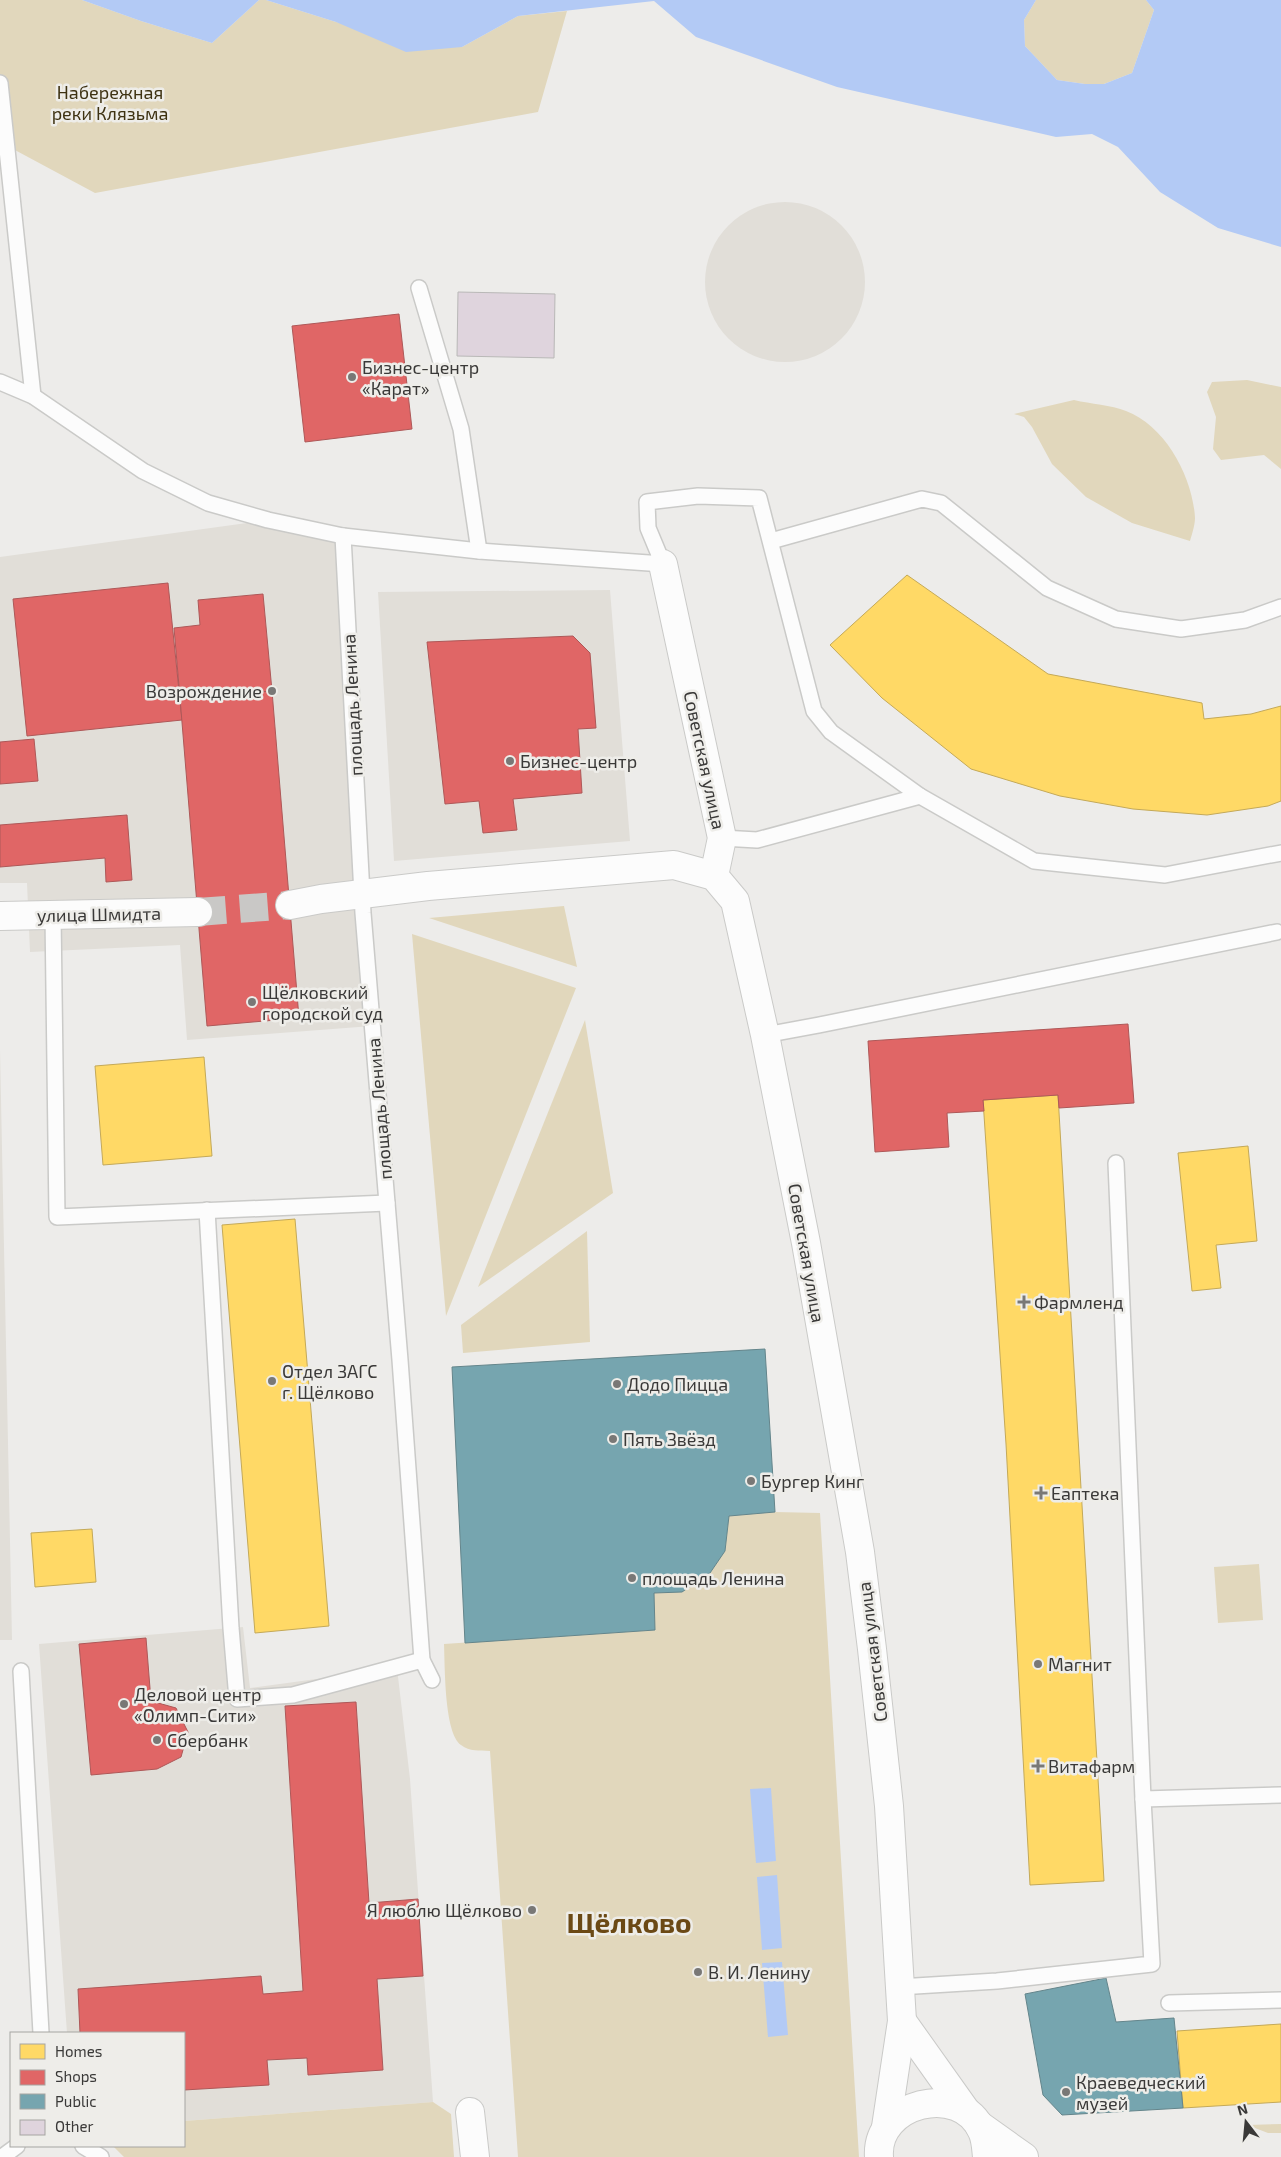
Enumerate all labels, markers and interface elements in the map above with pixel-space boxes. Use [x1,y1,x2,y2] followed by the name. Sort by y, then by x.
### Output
[52,81,168,124] park label: Набережная реки Клязьма
[362,356,479,399] place label: Бизнес-центр «Карат»
[346,371,358,383] marker: Бизнес-центр «Карат»
[337,633,367,777] street label: площадь Ленина
[146,680,262,702] place label: Возрождение
[266,685,278,697] marker: Возрождение
[680,689,730,831] street label: Советская улица
[520,750,637,772] place label: Бизнес-центр
[504,755,516,767] marker: Бизнес-центр
[37,902,161,926] street label: улица Шмидта
[262,981,383,1024] place label: Щёлковский городской суд
[246,996,258,1008] marker: Щёлковский городской суд
[362,1037,396,1181] street label: площадь Ленина
[784,1182,830,1324] street label: Советская улица
[1034,1291,1124,1313] place label: Фармленд
[1018,1296,1030,1308] marker: Фармленд
[282,1360,378,1403] place label: Отдел ЗАГС г. Щёлково
[627,1373,728,1395] place label: Додо Пицца
[266,1375,278,1387] marker: Отдел ЗАГС г. Щёлково
[611,1378,623,1390] marker: Додо Пицца
[623,1428,716,1450] place label: Пять Звёзд
[607,1433,619,1445] marker: Пять Звёзд
[761,1470,864,1492] place label: Бургер Кинг
[745,1475,757,1487] marker: Бургер Кинг
[1051,1482,1119,1504] place label: Еаптека
[1035,1487,1047,1499] marker: Еаптека
[642,1567,784,1589] place label: площадь Ленина
[626,1572,638,1584] marker: площадь Ленина
[852,1581,892,1723] street label: Советская улица
[1048,1653,1112,1675] place label: Магнит
[1032,1658,1044,1670] marker: Магнит
[134,1683,262,1726] place label: Деловой центр «Олимп-Сити»
[118,1698,130,1710] marker: Деловой центр «Олимп-Сити»
[167,1729,249,1751] place label: Сбербанк
[151,1734,163,1746] marker: Сбербанк
[1048,1755,1135,1777] place label: Витафарм
[1032,1760,1044,1772] marker: Витафарм
[367,1899,522,1921] place label: Я люблю Щёлково
[526,1904,538,1916] marker: Я люблю Щёлково
[566,1905,692,1939] district label: Щёлково
[708,1961,811,1983] place label: В. И. Ленину
[692,1966,704,1978] marker: В. И. Ленину
[10,2032,185,2147] legend
[55,2042,102,2060] text: Homes
[55,2067,97,2085] text: Shops
[1076,2071,1206,2114] place label: Краеведческий музей
[1060,2086,1072,2098] marker: Краеведческий музей
[55,2092,96,2110] text: Public
[1221,2097,1271,2147] north arrow
[1235,2099,1249,2119] text: N
[55,2117,94,2135] text: Other

